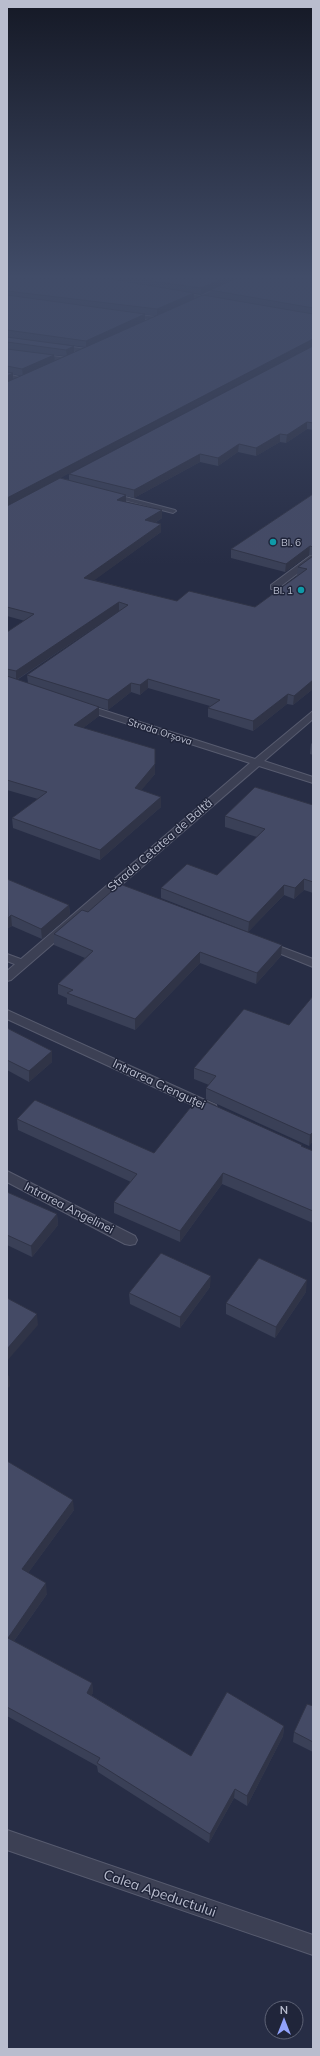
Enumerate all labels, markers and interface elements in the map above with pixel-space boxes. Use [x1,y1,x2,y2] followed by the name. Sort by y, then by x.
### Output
[281,536,301,549] place label: Bl. 6
[268,537,278,547] marker: Bl. 6
[273,584,293,597] place label: Bl. 1
[296,585,306,595] marker: Bl. 1
[126,715,194,748] street label: Strada Orșova
[104,795,215,894] street label: Strada Cetatea de Baltă
[110,1055,208,1113] street label: Intrarea Crenguței
[22,1178,117,1237] street label: Intrarea Angelinei
[101,1865,219,1921] street label: Calea Apeductului
[264,2000,304,2040] north arrow
[280,2003,288,2017] text: N

